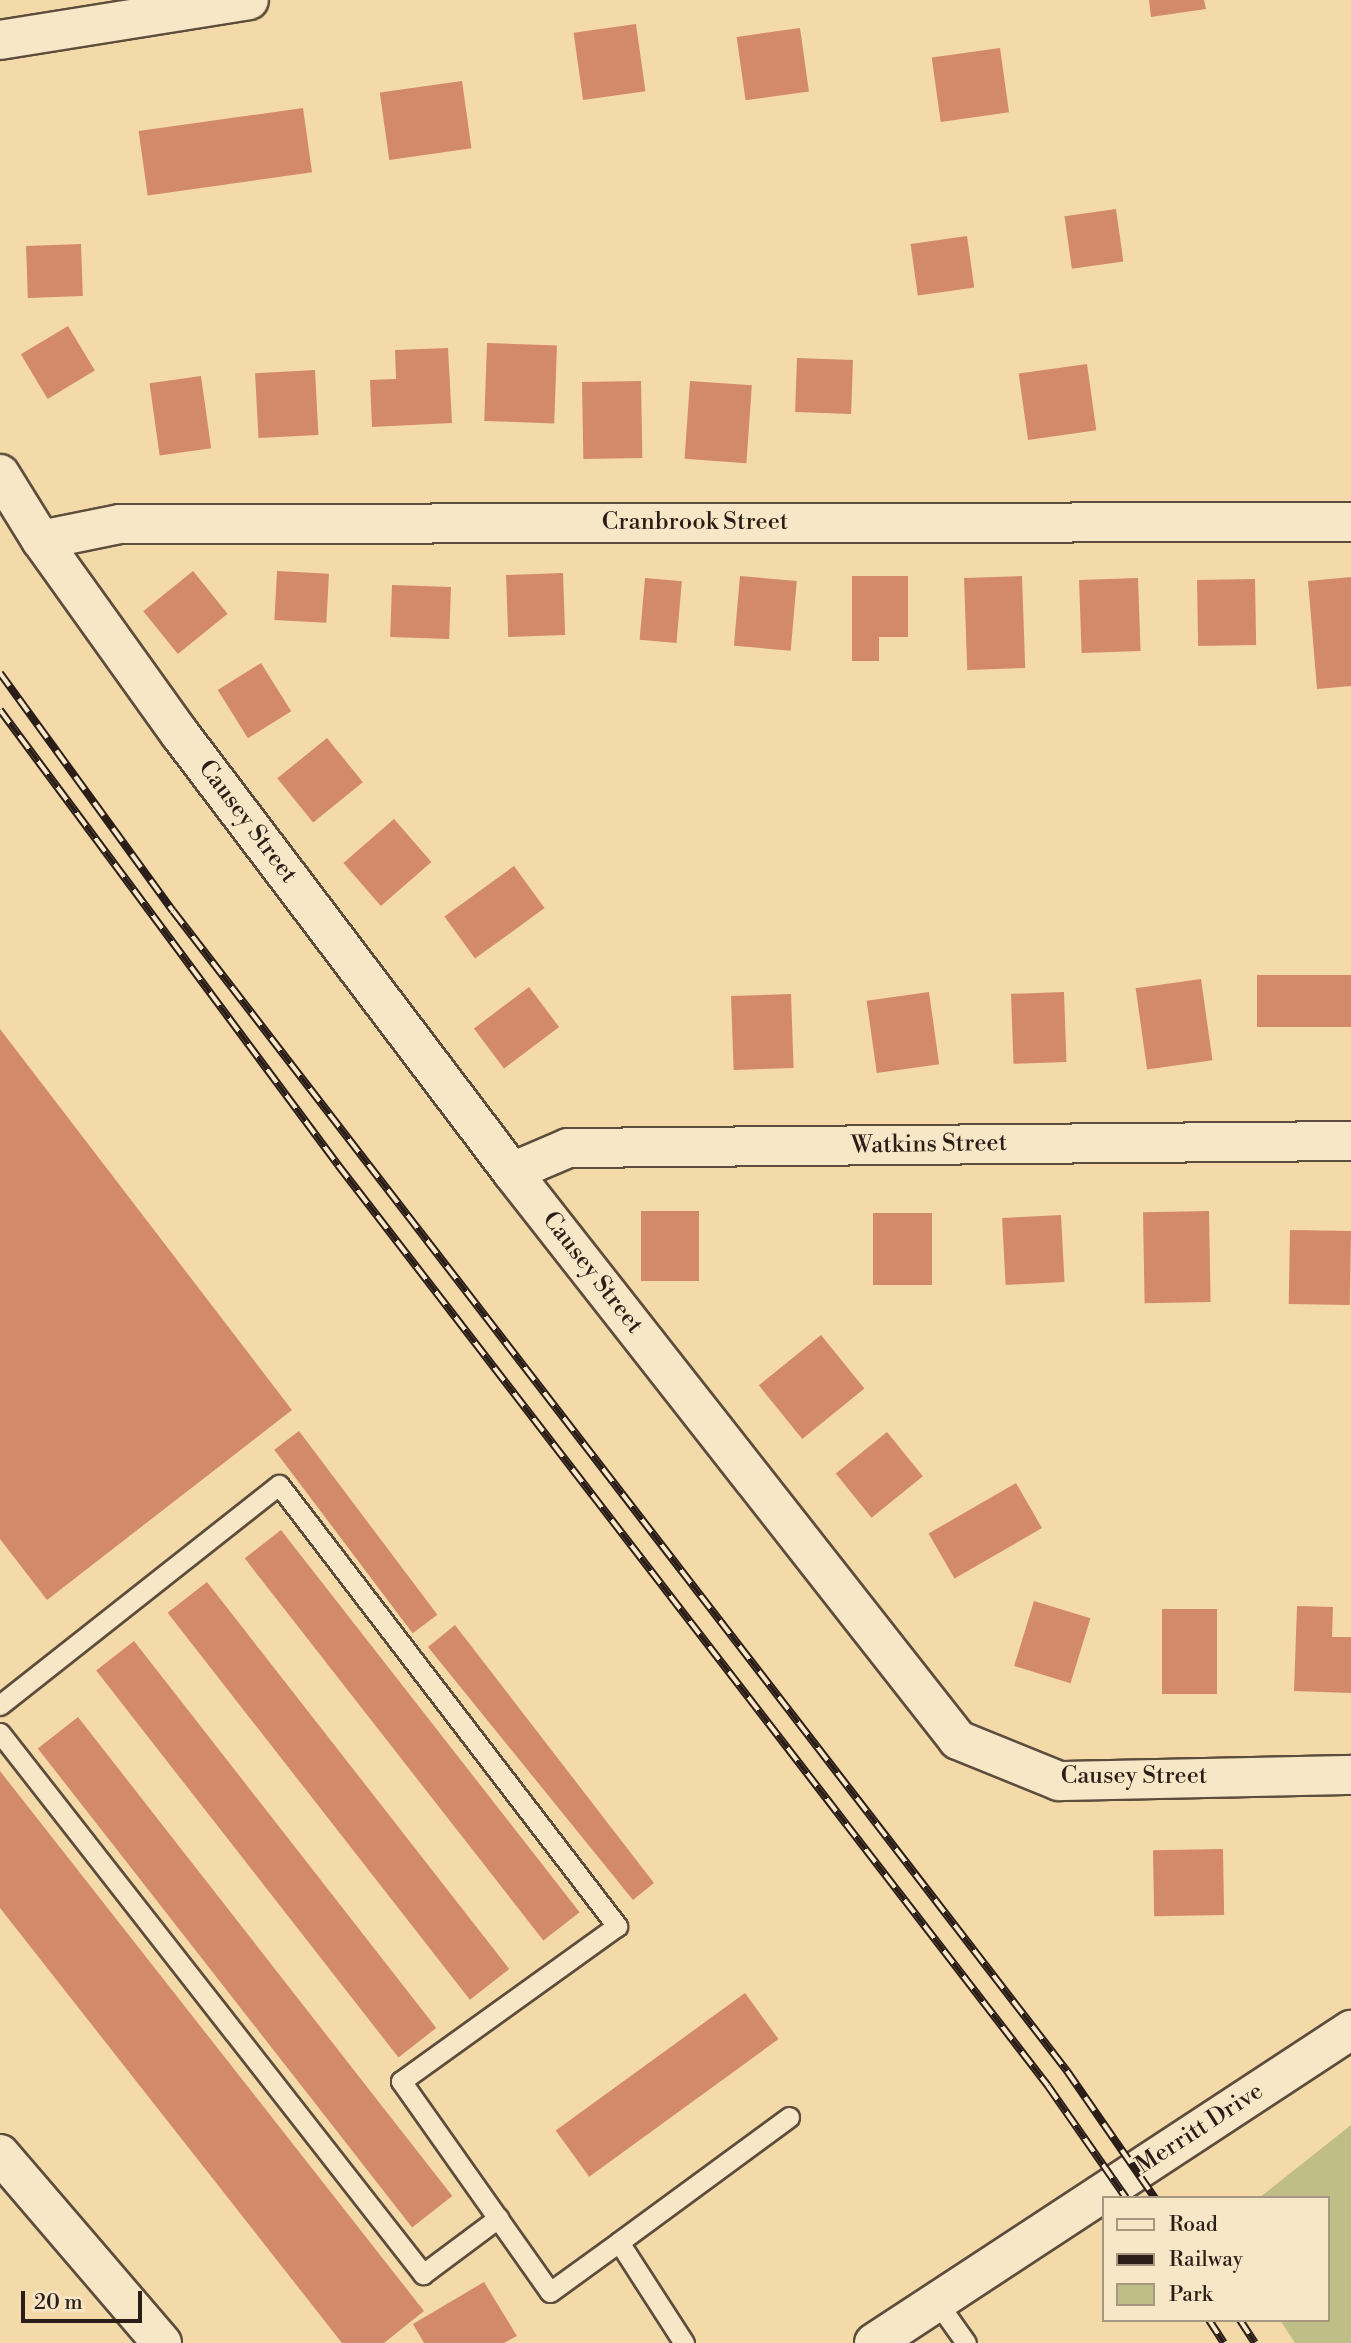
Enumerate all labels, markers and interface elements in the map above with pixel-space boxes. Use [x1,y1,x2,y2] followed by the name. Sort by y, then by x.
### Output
[602,509,788,537] street label: Cranbrook Street
[191,755,303,889] street label: Causey Street
[851,1129,1007,1161] street label: Watkins Street
[536,1206,648,1340] street label: Causey Street
[1061,1763,1207,1791] street label: Causey Street
[1131,2077,1269,2181] street label: Merritt Drive
[1102,2196,1330,2322] legend
[1169,2212,1218,2238] text: Road
[1169,2247,1243,2273] text: Railway
[24,2276,145,2320] scale bar
[1169,2282,1213,2308] text: Park
[34,2290,83,2316] text: 20 m

